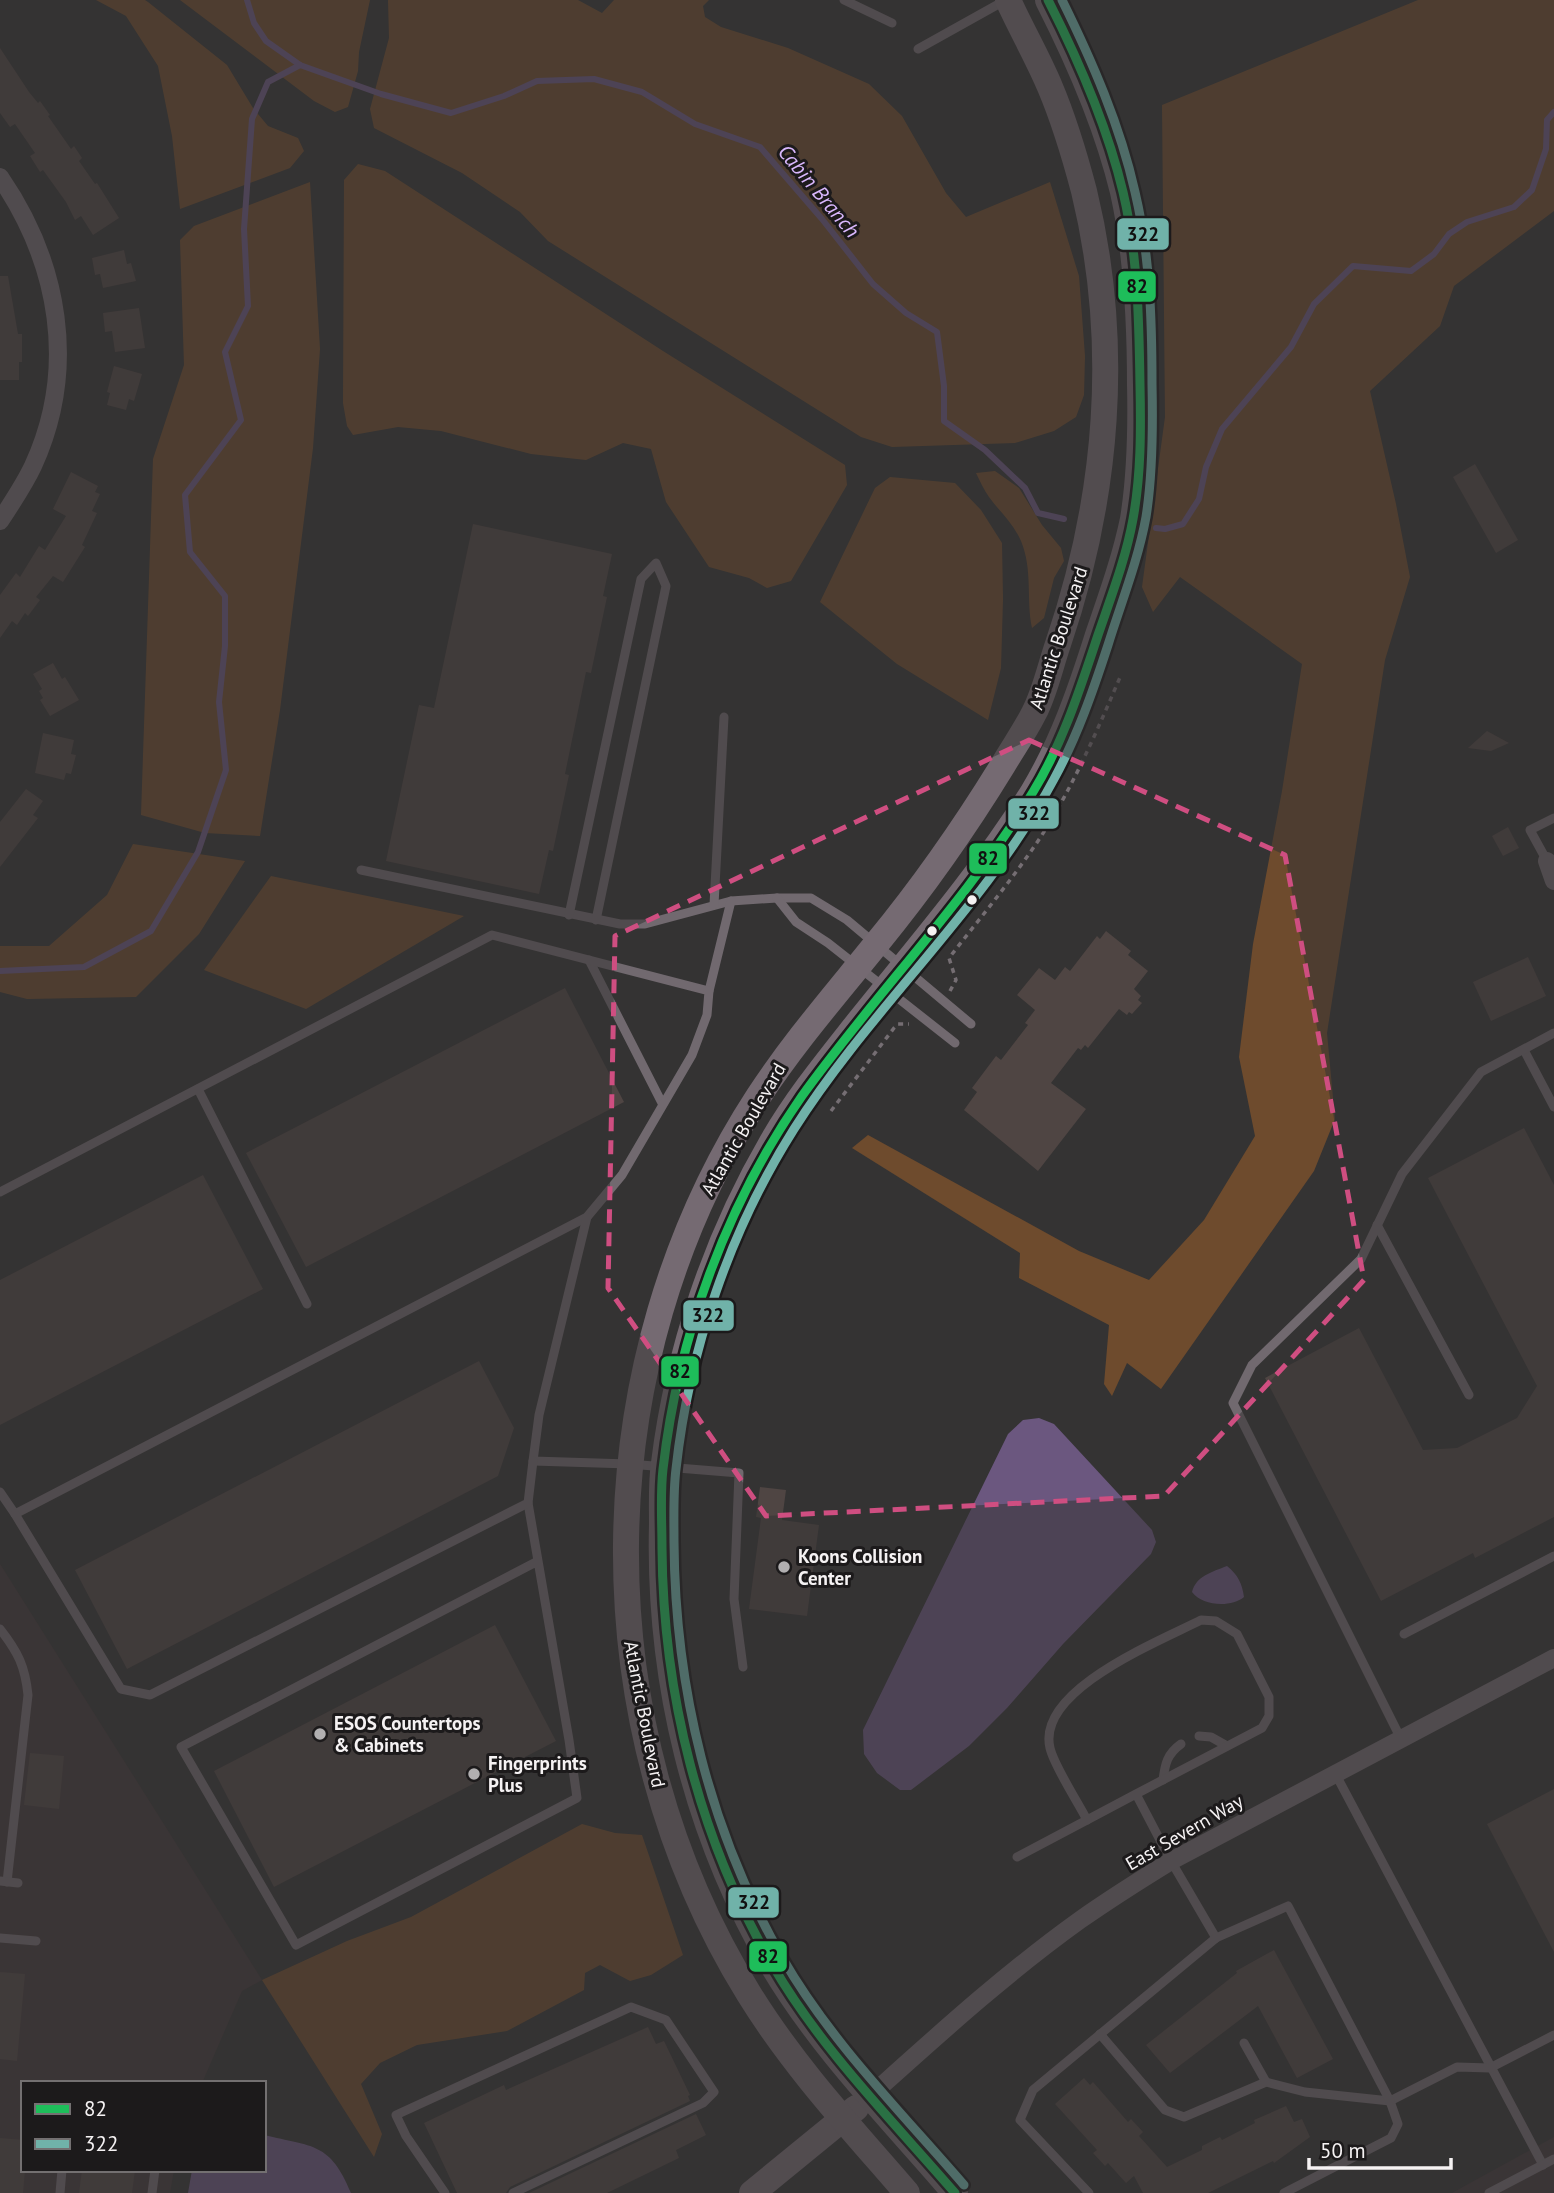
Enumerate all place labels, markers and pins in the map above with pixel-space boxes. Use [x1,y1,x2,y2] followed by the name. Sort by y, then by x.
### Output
[965,893,979,907] unlabelled marker
[925,924,939,938] unlabelled marker
[798,1544,922,1590] place label: Koons Collision Center
[776,1559,792,1575] marker: Koons Collision Center
[334,1711,481,1757] place label: ESOS Countertops & Cabinets
[312,1726,328,1742] marker: ESOS Countertops & Cabinets
[488,1751,587,1797] place label: Fingerprints Plus
[466,1766,482,1782] marker: Fingerprints Plus

